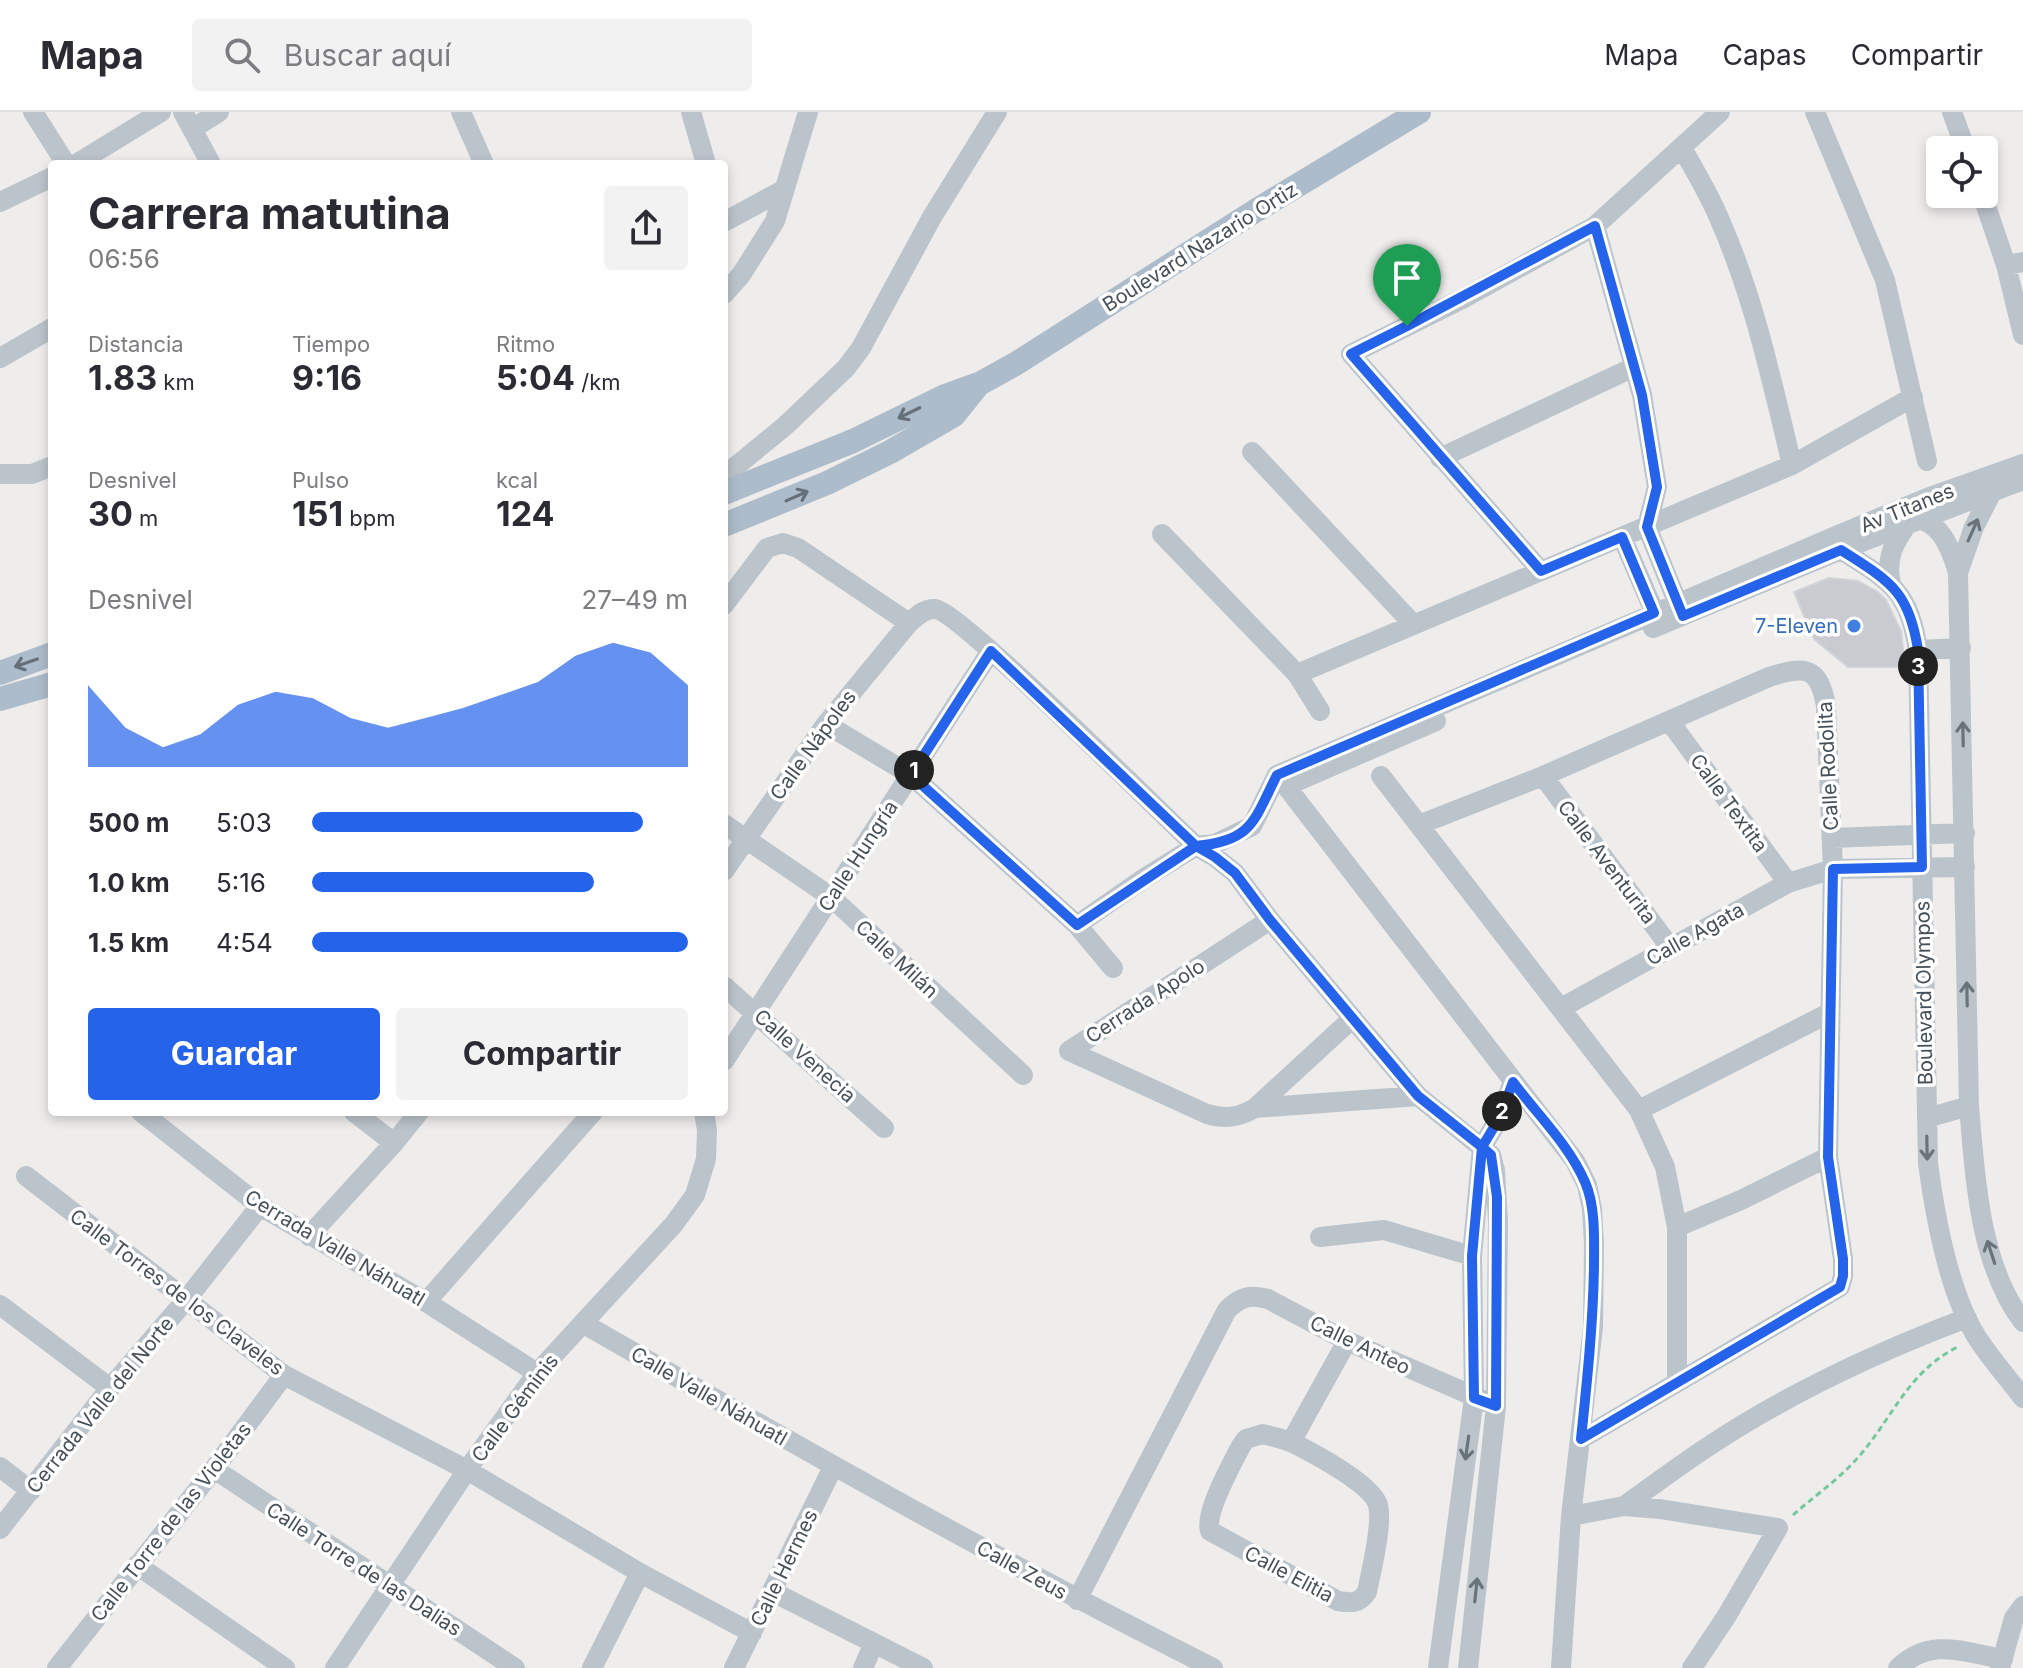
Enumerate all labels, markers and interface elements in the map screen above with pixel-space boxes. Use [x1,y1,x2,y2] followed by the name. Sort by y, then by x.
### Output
[192,19,752,91] search box
[40,32,144,78] text: Mapa
[220,33,264,77] icon: search
[284,37,451,73] text: Buscar aquí
[1604,38,1679,72] text: Mapa
[1723,38,1807,72] text: Capas
[1851,38,1983,72] text: Compartir
[1926,136,1998,208] map controls
[1926,136,1998,208] button: locate
[1098,177,1302,317] street label: Boulevard Nazario Ortiz
[88,186,451,240] text: Carrera matutina
[604,186,688,270] button: share
[88,243,160,274] text: 06:56
[1373,244,1441,326] pin
[1385,256,1429,300] icon: arrive
[88,331,184,357] text: Distancia
[292,331,370,357] text: Tiempo
[496,331,555,357] text: Ritmo
[88,357,157,398] text: 1.83
[292,357,362,398] text: 9:16
[496,357,575,398] text: 5:04
[157,369,195,395] text: km
[575,369,620,395] text: /km
[898,406,922,421] one-way arrow
[88,467,177,493] text: Desnivel
[292,467,349,493] text: Pulso
[496,467,538,493] text: kcal
[1857,478,1957,538] street label: Av Titanes
[784,488,809,503] one-way arrow
[88,493,133,534] text: 30
[292,493,343,534] text: 151
[496,493,555,534] text: 124
[133,505,158,531] text: m
[343,505,395,531] text: bpm
[1967,518,1982,543] one-way arrow
[88,584,193,615] text: Desnivel
[581,584,688,615] text: 27–49 m
[1755,614,1838,638] place label: 7-Eleven
[1845,617,1863,635] marker: 7-Eleven
[1898,646,1938,686] pin: 3
[1911,653,1925,679] text: 3
[14,657,39,672] one-way arrow
[765,685,861,805] street label: Calle Nápoles
[1813,701,1843,831] street label: Calle Rodolita
[1955,721,1971,748] one-way arrow
[1685,749,1773,857] street label: Calle Textita
[894,750,934,790] pin: 1
[909,757,919,783] text: 1
[1553,795,1661,929] street label: Calle Aventurita
[813,796,903,916] street label: Calle Hungría
[88,807,170,838] text: 500 m
[216,807,272,838] text: 5:03
[88,867,170,898] text: 1.0 km
[216,867,266,898] text: 5:16
[1642,897,1748,971] street label: Calle Agata
[1910,901,1938,1085] street label: Boulevard Olympos
[851,915,943,1003] street label: Calle Milán
[88,927,169,958] text: 1.5 km
[216,927,273,958] text: 4:54
[1081,954,1209,1048] street label: Cerrada Apolo
[1960,981,1975,1008] one-way arrow
[749,1004,861,1108] street label: Calle Venecia
[88,1008,380,1100] button: Guardar
[396,1008,688,1100] button: Compartir
[1482,1091,1522,1131] pin: 2
[1495,1098,1509,1124] text: 2
[1920,1134,1935,1161] one-way arrow
[241,1185,429,1311] street label: Cerrada Valle Náhuatl
[65,1204,289,1380] street label: Calle Torres de los Claveles
[1983,1239,1998,1265] one-way arrow
[1306,1310,1414,1380] street label: Calle Anteo
[21,1312,179,1498] street label: Cerrada Valle del Norte
[627,1342,791,1450] street label: Calle Valle Náhuatl
[467,1349,563,1467] street label: Calle Géminis
[86,1418,256,1626] street label: Calle Torre de las Violetas
[1459,1435,1474,1460] one-way arrow
[262,1497,466,1641] street label: Calle Torre de las Dalias
[745,1506,823,1630] street label: Calle Hermes
[973,1535,1071,1605] street label: Calle Zeus
[1240,1541,1338,1607] street label: Calle Elitia
[1468,1578,1483,1604] one-way arrow

